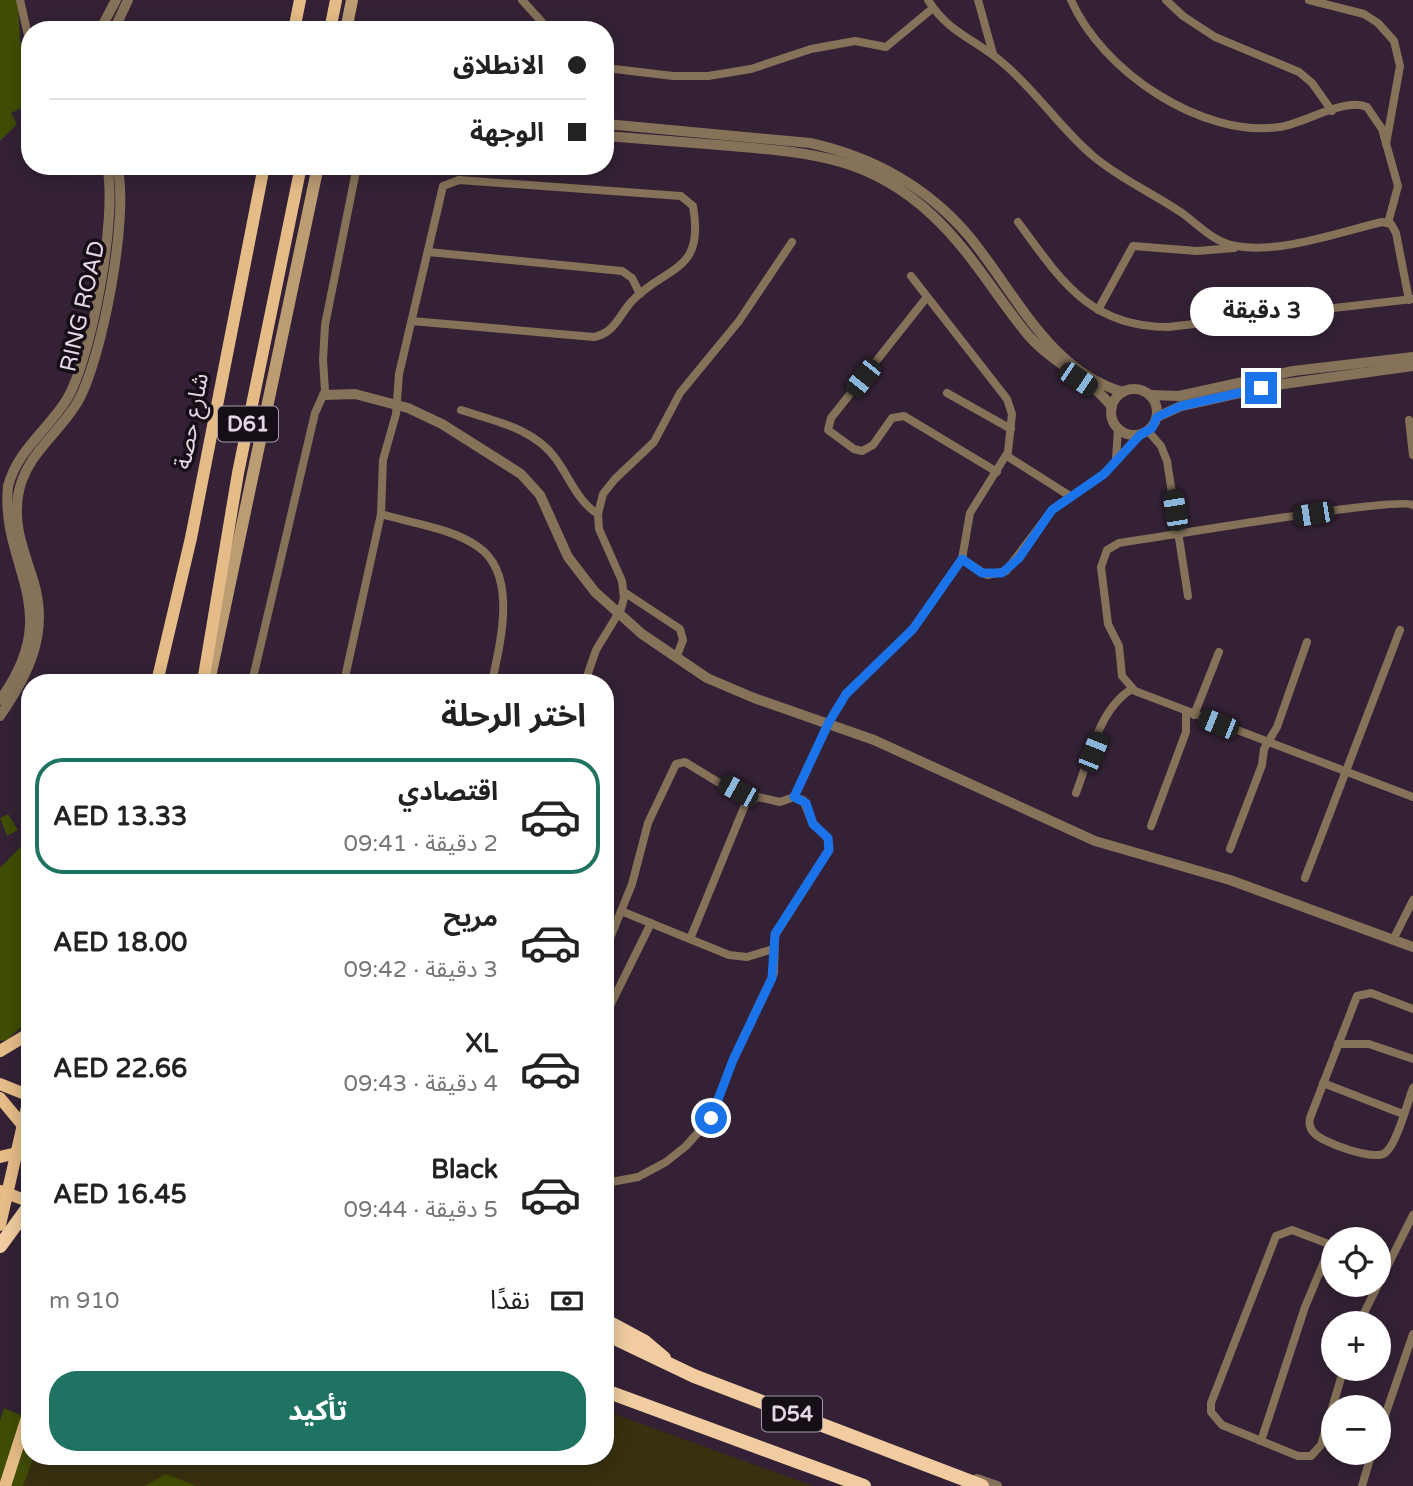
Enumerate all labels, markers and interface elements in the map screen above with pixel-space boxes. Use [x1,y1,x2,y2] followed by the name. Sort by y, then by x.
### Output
[453,50,544,81] text: الانطلاق
[470,117,544,148] text: الوجهة
[54,238,112,375] street label: RING ROAD
[1189,286,1333,336] callout: 3 دقيقة
[1223,297,1301,325] text: 3 دقيقة
[842,355,885,401] car
[1055,359,1102,399] car
[169,371,217,472] street label: شارع حصة
[1245,372,1277,404] route end
[218,406,278,442] road number: D61
[1162,488,1189,532] car
[1291,500,1336,528] car
[441,697,586,735] text: اختر الرحلة
[1195,706,1242,742] car
[1076,729,1111,775] car
[715,772,762,810] car
[398,776,498,807] text: اقتصادي
[519,785,582,848] icon: car
[53,801,187,832] text: AED 13.33
[343,830,498,858] text: 2 دقيقة · 09:41
[443,902,498,933] text: مريح
[519,911,582,974] icon: car
[53,927,187,958] text: AED 18.00
[343,956,498,984] text: 3 دقيقة · 09:42
[466,1028,498,1059] text: XL
[519,1037,582,1100] icon: car
[53,1053,187,1084] text: AED 22.66
[343,1070,498,1098] text: 4 دقيقة · 09:43
[695,1102,727,1134] route start
[431,1154,498,1185] text: Black
[519,1163,582,1226] icon: car
[53,1179,187,1210] text: AED 16.45
[343,1196,498,1224] text: 5 دقيقة · 09:44
[1321,1227,1391,1465] map controls
[1321,1227,1391,1297] button: locate
[548,1282,586,1320] icon: cash
[490,1285,530,1316] text: نقدًا
[49,1287,119,1315] text: 910 m
[1321,1311,1391,1381] button: +
[49,1371,586,1451] button: تأكيد
[1321,1395,1391,1465] button: −
[762,1396,822,1432] road number: D54

